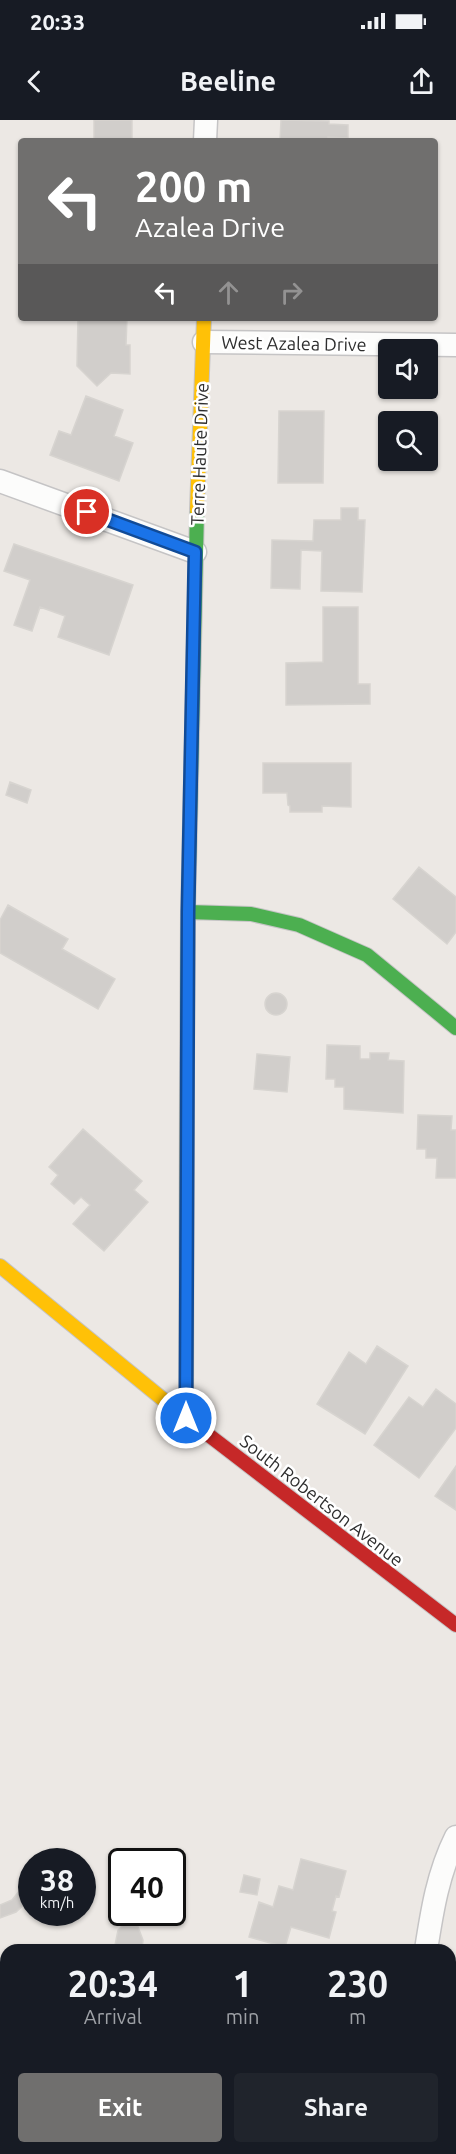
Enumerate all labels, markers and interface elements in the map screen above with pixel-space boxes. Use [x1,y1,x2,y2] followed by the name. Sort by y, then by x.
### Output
[30,9,85,34] text: 20:33
[18,65,51,98] icon: back
[405,65,438,98] icon: share
[180,66,276,96] text: Beeline
[36,162,114,240] icon: left
[135,163,252,210] text: 200 m
[135,212,285,242] text: Azalea Drive
[149,276,182,309] icon: left
[212,276,245,309] icon: ahead
[275,276,308,309] icon: right
[221,332,367,354] street label: West Azalea Drive
[378,339,438,471] map controls
[378,339,438,399] button: sound
[187,382,211,526] street label: Terre Haute Drive
[378,411,438,471] button: search
[61,486,112,537] pin
[70,495,103,528] icon: arrive
[154,1386,218,1450] position arrow
[237,1430,407,1570] street label: South Robertson Avenue
[108,1848,186,1926] speed limit sign: 40
[40,1863,74,1897] text: 38
[40,1894,74,1911] text: km/h
[68,1963,158,2004] text: 20:34
[232,1963,253,2004] text: 1
[327,1963,388,2004] text: 230
[84,2005,142,2028] text: Arrival
[226,2005,259,2028] text: min
[349,2005,366,2028] text: m
[18,2073,222,2142] button: Exit
[234,2073,438,2142] button: Share

